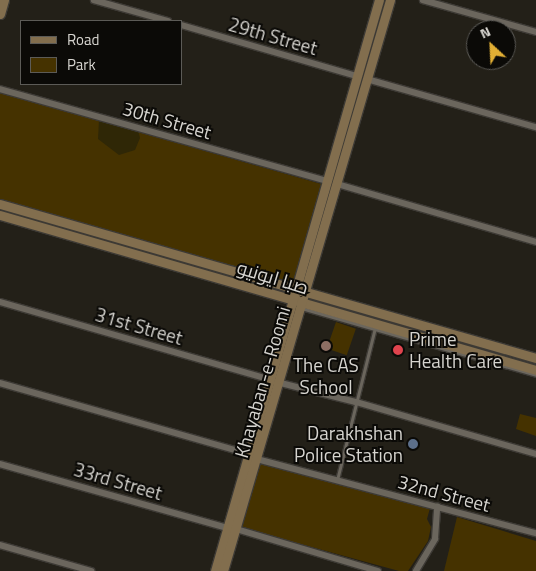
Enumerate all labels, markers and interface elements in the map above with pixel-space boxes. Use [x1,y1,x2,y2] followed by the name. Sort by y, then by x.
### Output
[226,12,320,60] street label: 29th Street
[20,20,182,85] legend
[466,20,516,70] north arrow
[476,20,494,43] text: N
[67,28,99,51] text: Road
[67,53,96,76] text: Park
[120,96,214,144] street label: 30th Street
[234,255,312,299] street label: صبا ایونیو
[93,303,185,349] street label: 31st Street
[229,304,295,460] street label: Khayaban-e-Roomi
[409,328,502,372] place label: Prime Health Care
[320,340,332,352] marker: The CAS School
[391,343,405,357] marker: Prime Health Care
[293,354,359,398] place label: The CAS School
[294,422,403,466] place label: Darakhshan Police Station
[407,438,419,450] marker: Darakhshan Police Station
[71,458,165,504] street label: 33rd Street
[395,470,493,516] street label: 32nd Street

